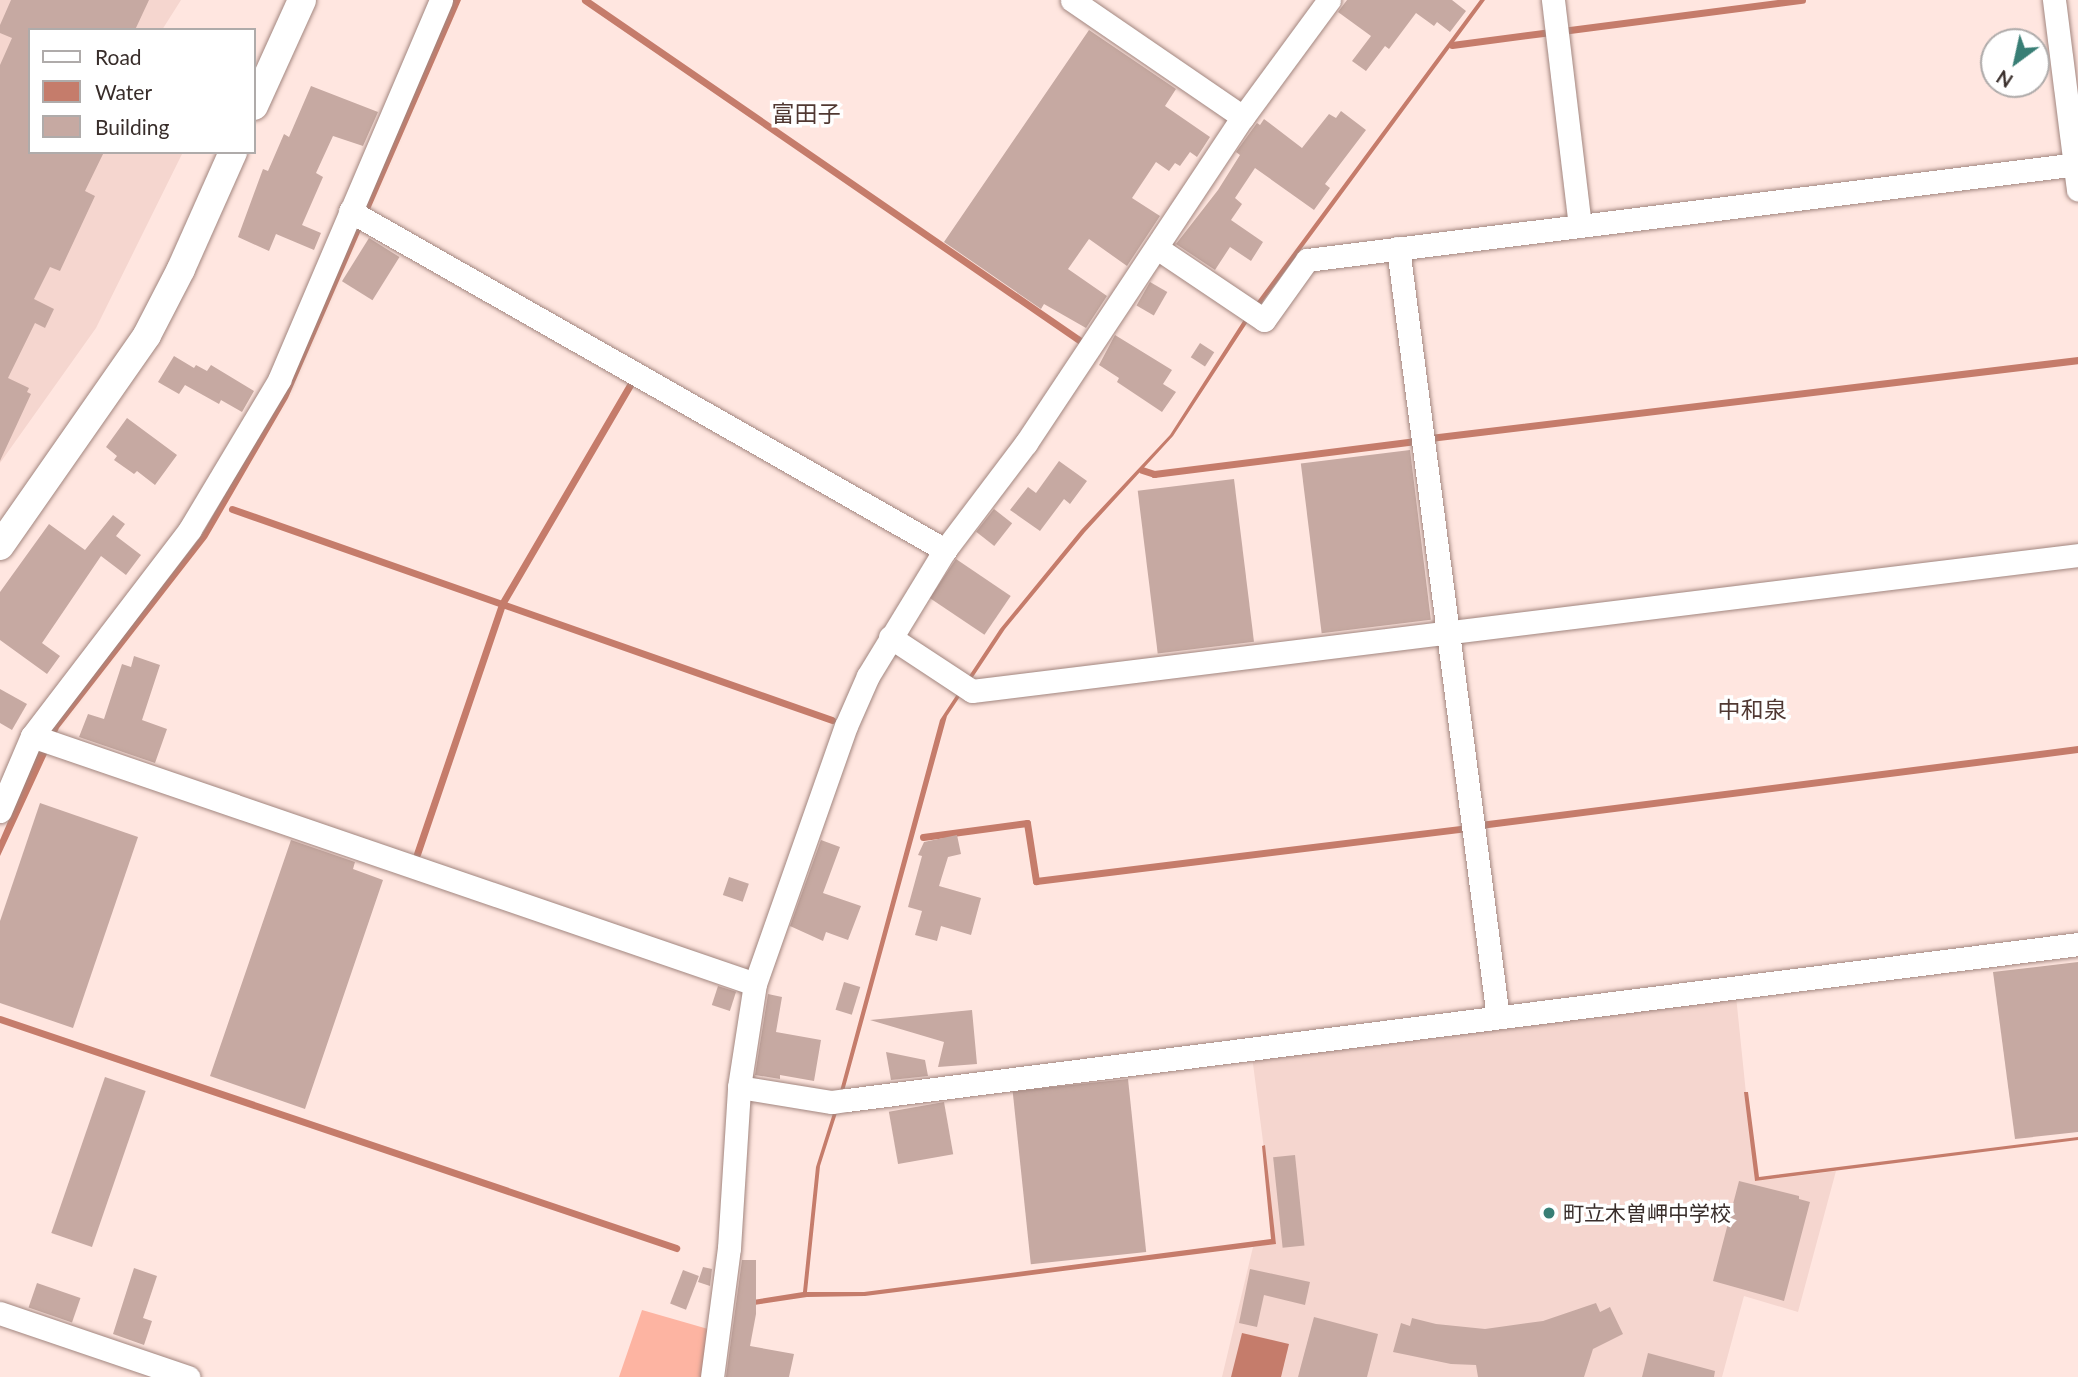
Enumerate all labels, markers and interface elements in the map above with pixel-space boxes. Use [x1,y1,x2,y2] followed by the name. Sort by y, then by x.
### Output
[28,28,256,154] legend
[1980,28,2050,98] north arrow
[95,44,142,69] text: Road
[1992,66,2017,93] text: N
[95,79,152,104] text: Water
[772,99,840,127] district label: 富田子
[95,114,170,139] text: Building
[1718,695,1786,723] district label: 中和泉
[1563,1200,1731,1226] place label: 町立木曽岬中学校
[1541,1205,1557,1221] marker: 町立木曽岬中学校

